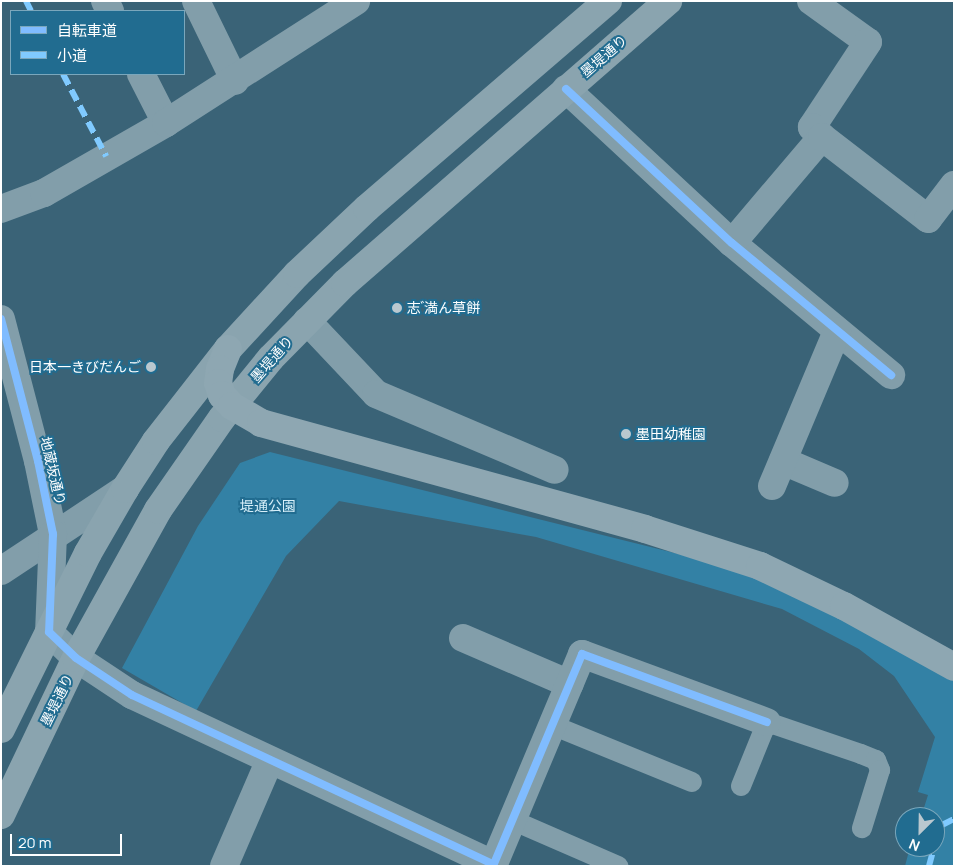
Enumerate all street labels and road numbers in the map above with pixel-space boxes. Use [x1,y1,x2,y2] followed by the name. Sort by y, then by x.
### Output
[577,31,631,81] street label: 墨堤通り
[247,332,297,386] street label: 墨堤通り
[37,435,69,507] street label: 地蔵坂通り
[37,671,77,729] street label: 墨堤通り

